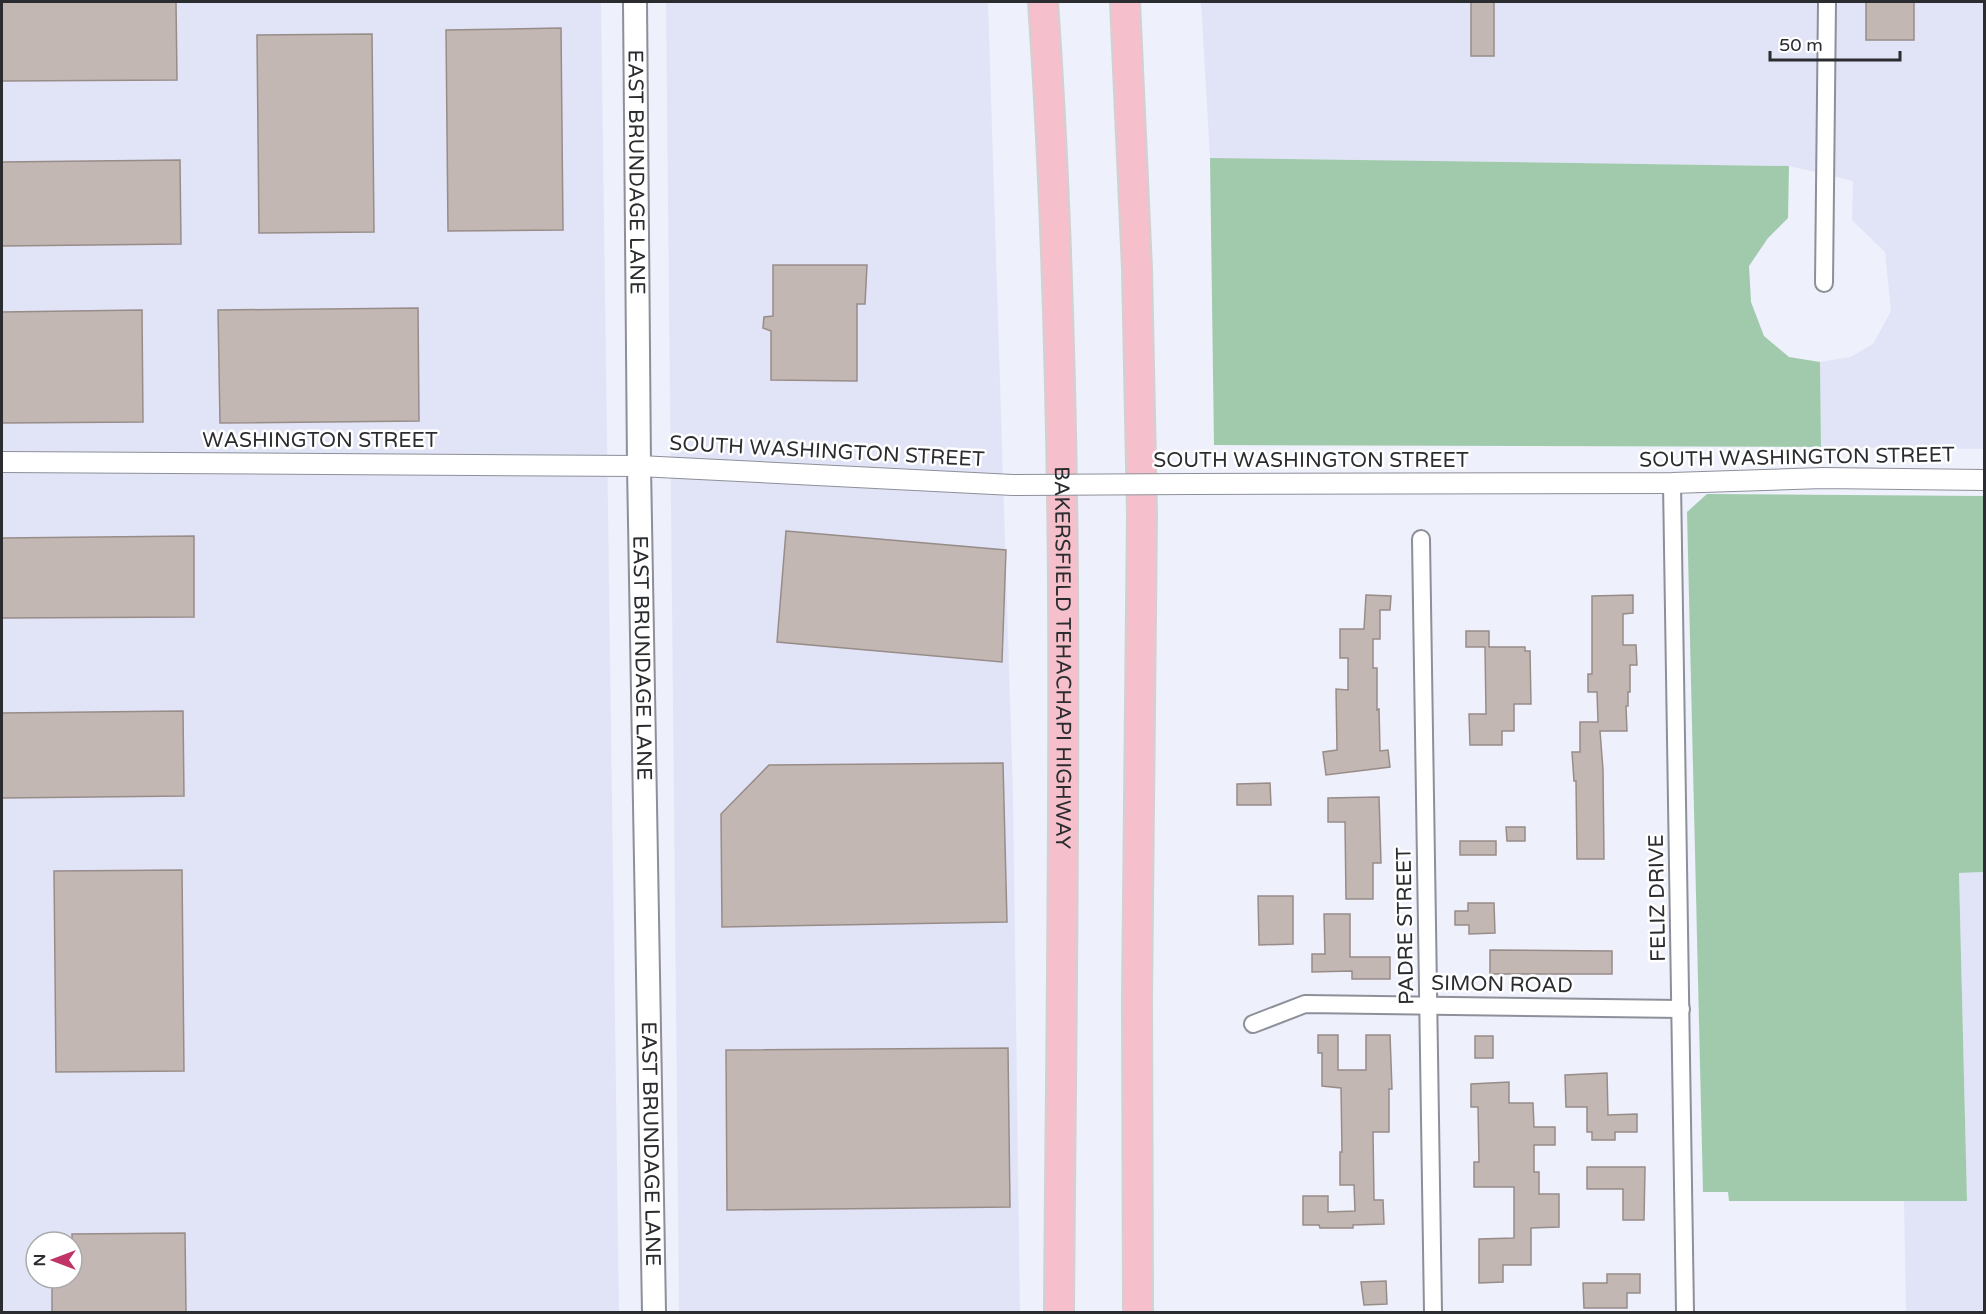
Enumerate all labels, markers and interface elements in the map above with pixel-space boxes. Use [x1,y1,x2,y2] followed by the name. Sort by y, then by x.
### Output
[1770,24,1900,62] scale bar
[1779,34,1823,56] text: 50 m
[622,49,650,295] street label: EAST BRUNDAGE LANE
[202,428,438,453] street label: WASHINGTON STREET
[669,431,985,472] street label: SOUTH WASHINGTON STREET
[1639,442,1955,473] street label: SOUTH WASHINGTON STREET
[1153,448,1469,473] street label: SOUTH WASHINGTON STREET
[1049,466,1075,849] street label: BAKERSFIELD TEHACHAPI HIGHWAY
[627,535,657,781] street label: EAST BRUNDAGE LANE
[1644,834,1671,962] street label: FELIZ DRIVE
[1392,847,1419,1005] street label: PADRE STREET
[1431,971,1573,998] street label: SIMON ROAD
[636,1021,665,1267] street label: EAST BRUNDAGE LANE
[24,1230,84,1290] north arrow
[30,1254,50,1266] text: N

